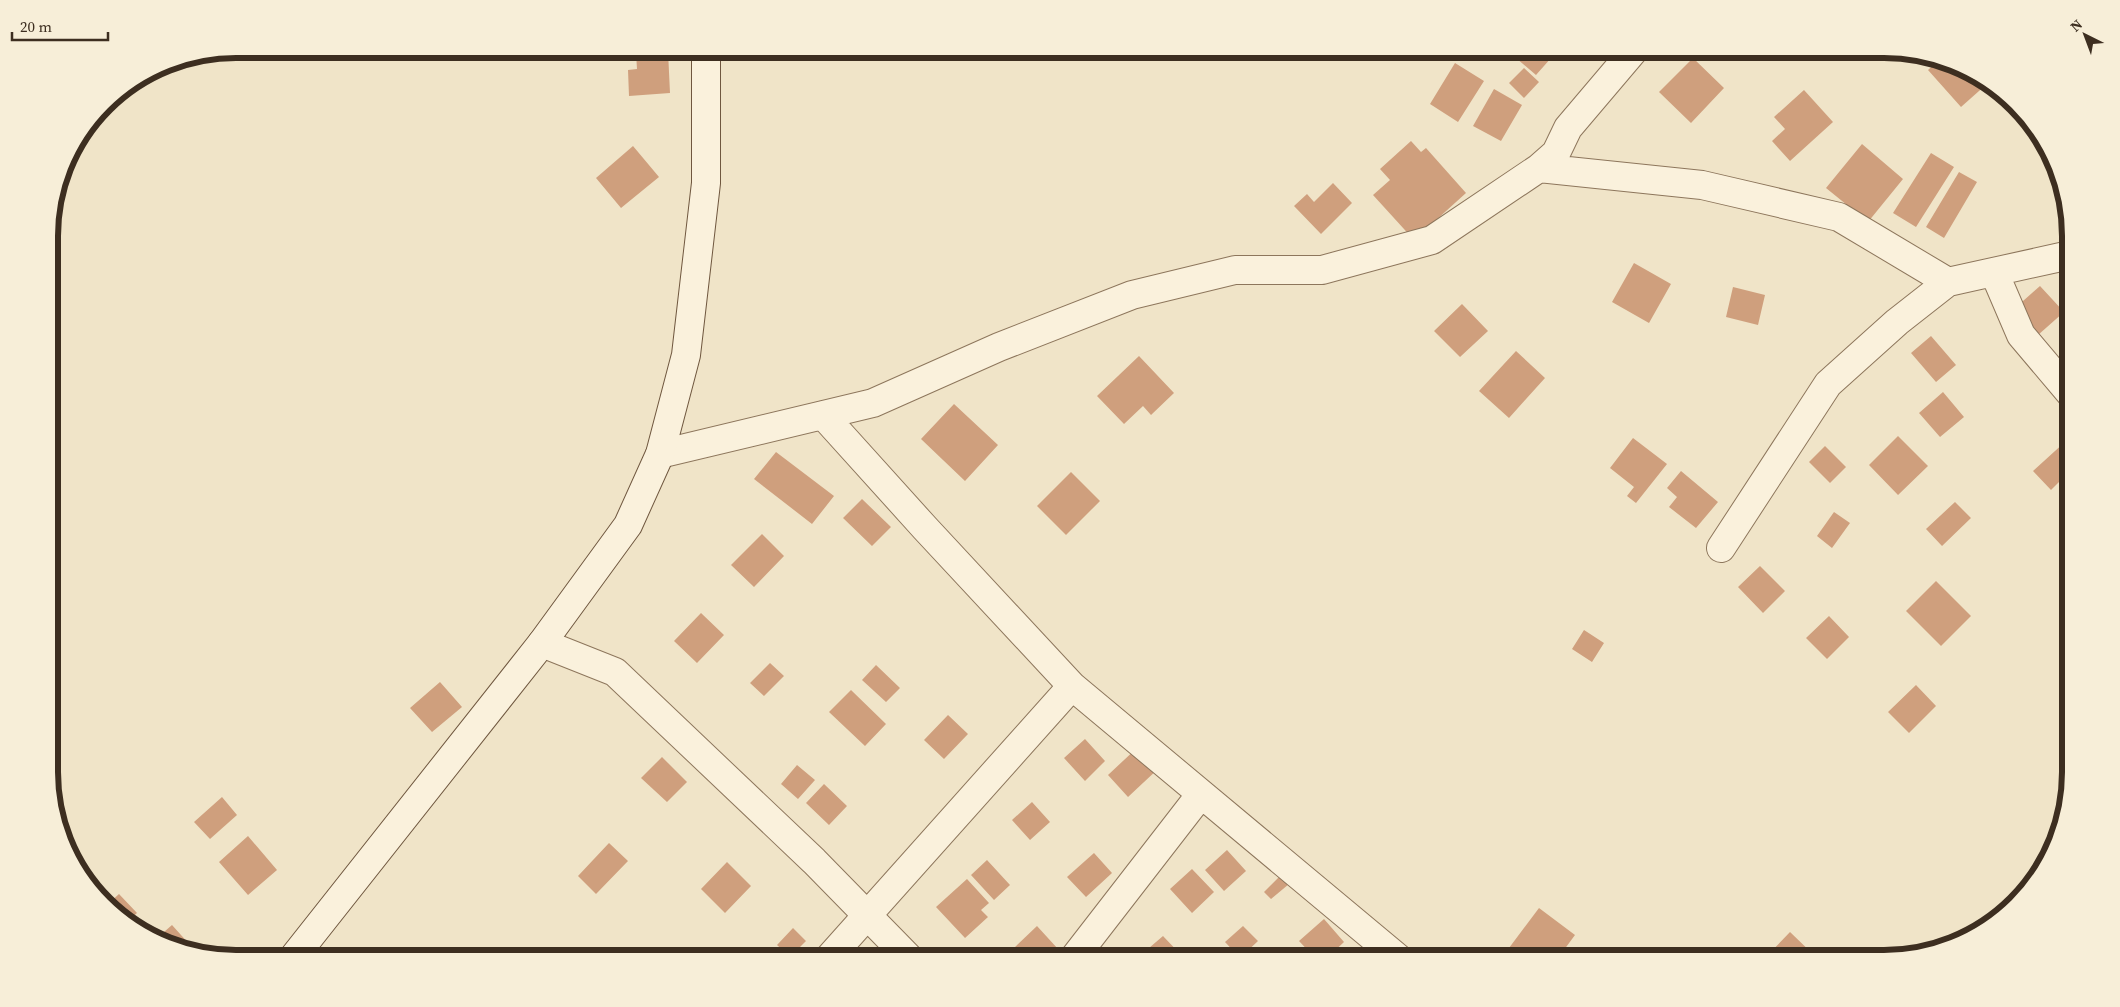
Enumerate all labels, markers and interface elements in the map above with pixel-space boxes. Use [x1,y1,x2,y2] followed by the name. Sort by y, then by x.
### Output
[12,10,109,42] scale bar
[2060,10,2110,60] north arrow
[2066,14,2087,36] text: N
[20,16,52,37] text: 20 m

